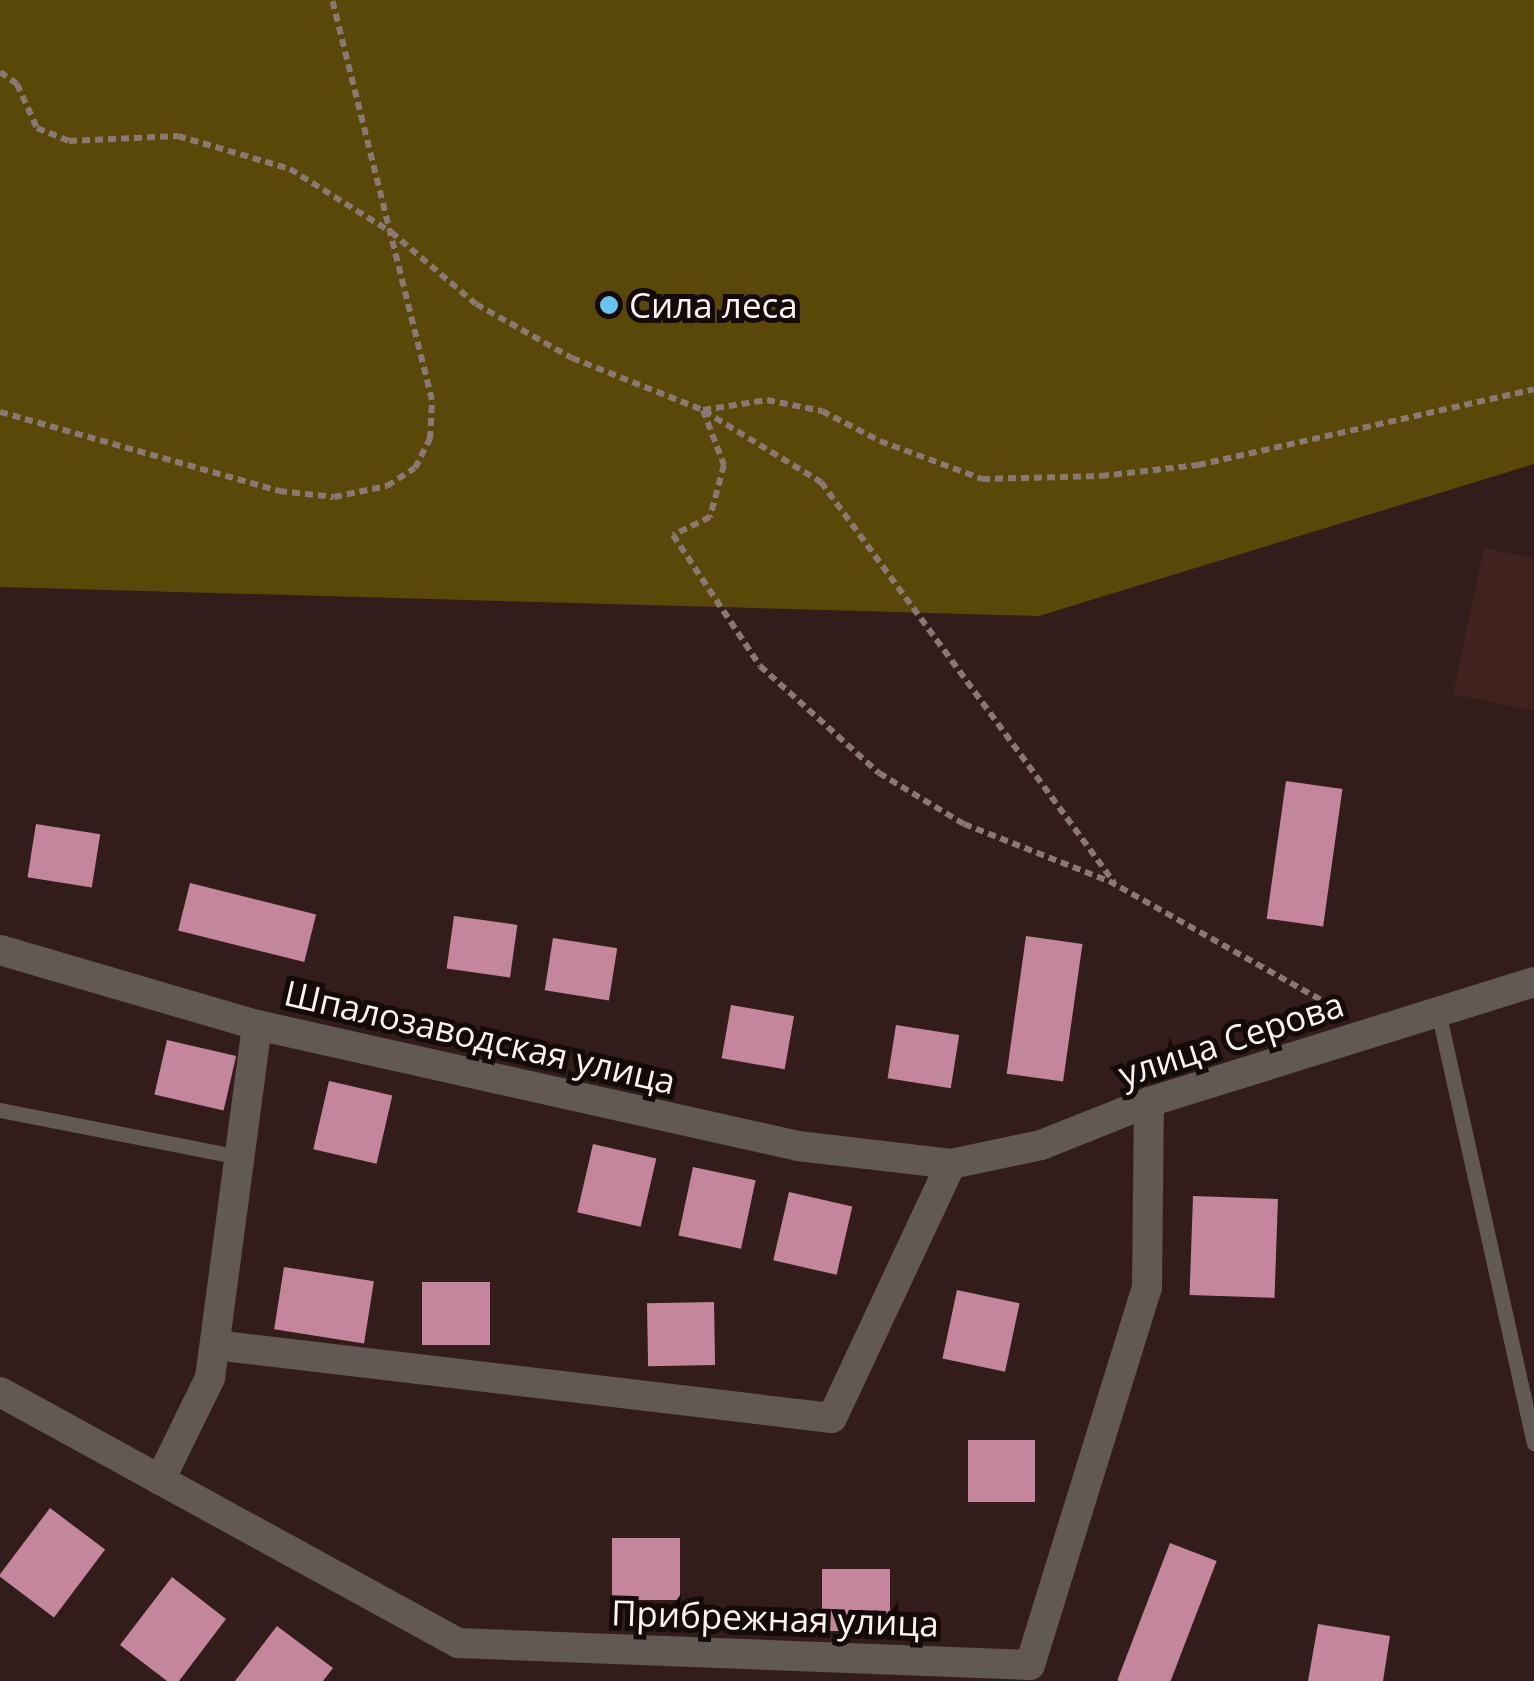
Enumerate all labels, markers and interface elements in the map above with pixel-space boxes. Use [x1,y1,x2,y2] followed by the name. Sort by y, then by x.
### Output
[629,284,798,326] place label: Сила леса
[598,294,620,316] marker: Сила леса
[280,972,680,1102] street label: Шпалозаводская улица
[1113,983,1349,1095] street label: улица Серова
[610,1591,940,1645] street label: Прибрежная улица

